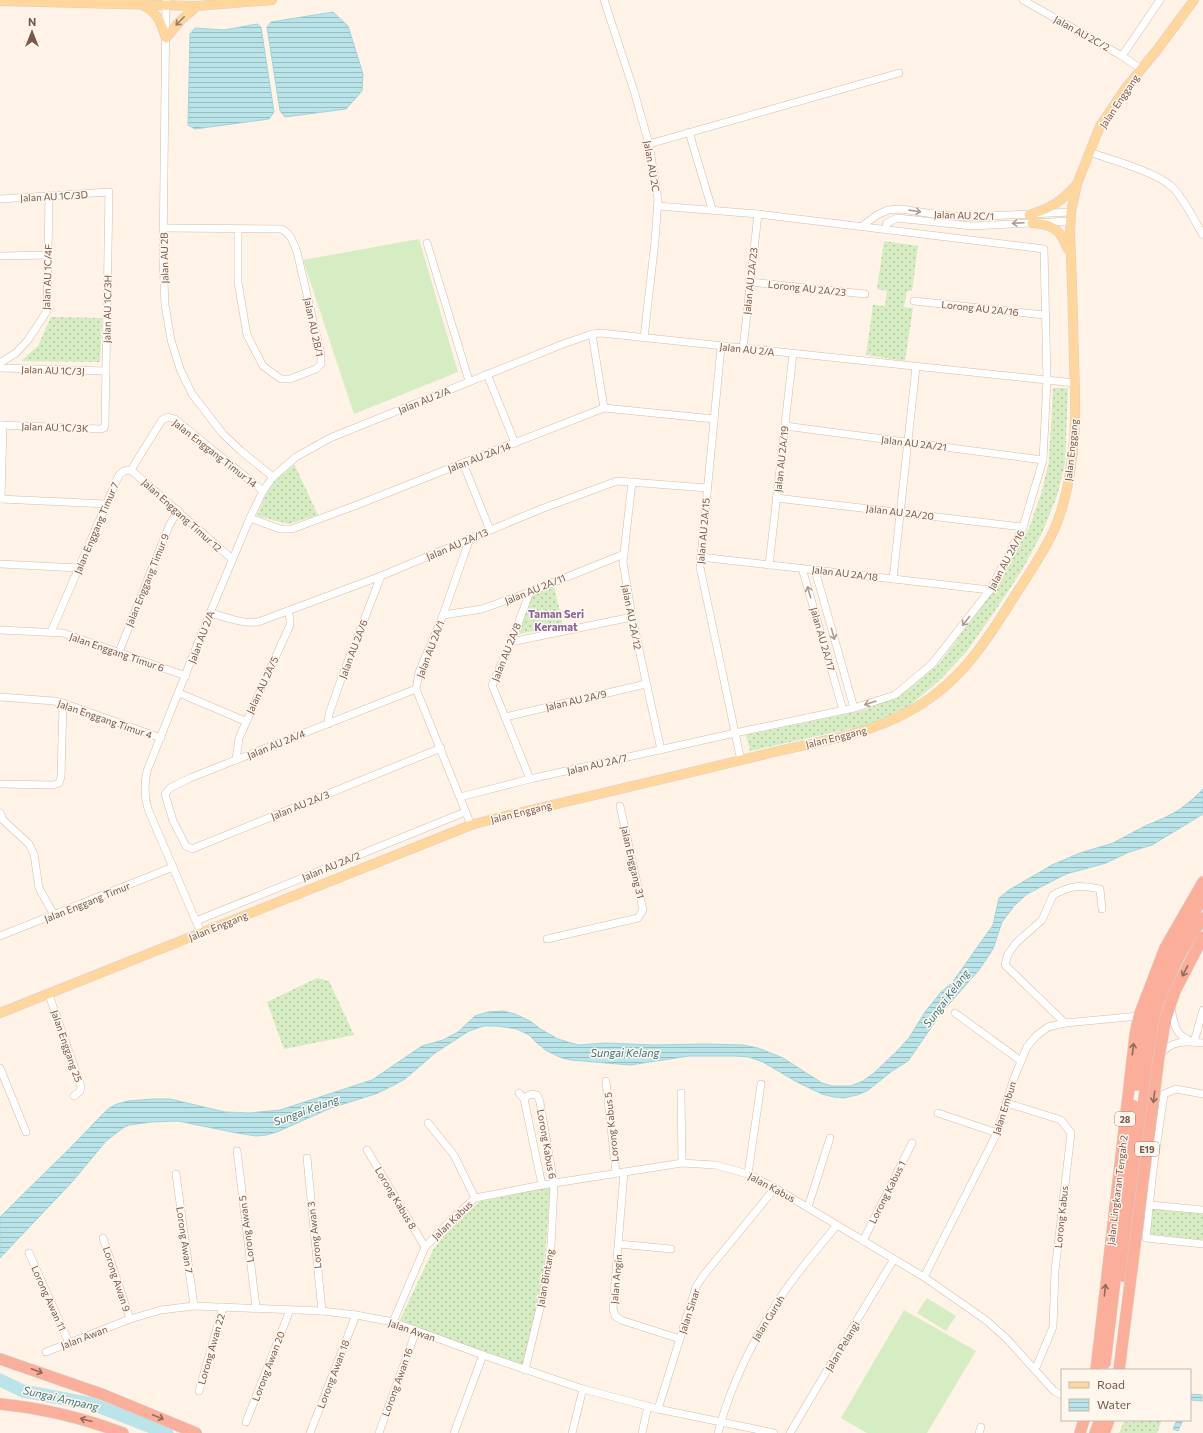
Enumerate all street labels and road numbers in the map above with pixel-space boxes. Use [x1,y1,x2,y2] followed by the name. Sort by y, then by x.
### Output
[1052,13,1112,53] street label: Jalan AU 2C/2
[1097,71,1142,130] street label: Jalan Enggang
[642,139,662,193] street label: Jalan AU 2C
[20,188,88,204] street label: Jalan AU 1C/3D
[934,208,994,222] street label: Jalan AU 2C/1
[158,232,170,284] street label: Jalan AU 2B
[40,244,54,310] street label: Jalan AU 1C/4F
[741,247,760,315] street label: Jalan AU 2A/23
[100,275,114,343] street label: Jalan AU 1C/3H
[767,278,847,298] street label: Lorong AU 2A/23
[302,296,326,358] street label: Jalan AU 2B/1
[941,298,1019,318] street label: Lorong AU 2A/16
[719,340,775,358] street label: Jalan AU 2/A
[21,363,85,377] street label: Jalan AU 1C/3J
[396,384,452,416] street label: Jalan AU 2/A
[170,416,260,490] street label: Jalan Enggang Timur 14
[1062,418,1080,482] street label: Jalan Enggang
[21,420,89,434] street label: Jalan AU 1C/3K
[772,425,790,493] street label: Jalan AU 2A/19
[880,433,948,453] street label: Jalan AU 2A/21
[446,439,512,475] street label: Jalan AU 2A/14
[140,476,225,554] street label: Jalan Enggang Timur 12
[71,480,121,576] street label: Jalan Enggang Timur 7
[694,497,712,565] street label: Jalan AU 2A/15
[865,502,935,522] street label: Jalan AU 2A/20
[424,525,490,562] street label: Jalan AU 2A/13
[985,528,1027,592] street label: Jalan AU 2A/16
[123,532,171,628] street label: Jalan Enggang Timur 9
[811,563,879,583] street label: Jalan AU 2A/18
[503,571,567,607] street label: Jalan AU 2A/11
[620,583,644,651] street label: Jalan AU 2A/12
[808,606,838,672] street label: Jalan AU 2A/17
[186,609,217,665] street label: Jalan AU 2/A
[336,618,370,680] street label: Jalan AU 2A/6
[414,619,446,679] street label: Jalan AU 2A/1
[489,621,523,683] street label: Jalan AU 2A/8
[68,630,166,674] street label: Jalan Enggang Timur 6
[243,654,281,716] street label: Jalan AU 2A/5
[544,687,608,713] street label: Jalan AU 2A/9
[56,697,154,741] street label: Jalan Enggang Timur 4
[804,723,868,750] street label: Jalan Enggang
[245,727,307,761] street label: Jalan AU 2A/4
[566,751,628,777] street label: Jalan AU 2A/7
[269,788,331,822] street label: Jalan AU 2A/3
[489,798,553,825] street label: Jalan Enggang
[619,824,647,900] street label: Jalan Enggang 31
[300,849,362,883] street label: Jalan AU 2A/2
[42,879,132,925] street label: Jalan Enggang Timur
[187,909,250,943] street label: Jalan Enggang
[49,1008,85,1084] street label: Jalan Enggang 25
[990,1080,1018,1136] street label: Jalan Embun
[601,1091,621,1163] street label: Lorong Kabus 5
[535,1108,559,1180] street label: Lorong Kabus 6
[1115,1112,1135,1126] road number: 28
[1104,1134,1130,1246] street label: Jalan Lingkaran Tengah 2
[1135,1142,1159,1156] road number: E19
[866,1159,908,1225] street label: Lorong Kabus 1
[373,1165,419,1231] street label: Lorong Kabus 8
[746,1170,798,1205] street label: Jalan Kabus
[1052,1185,1070,1249] street label: Lorong Kabus
[236,1194,256,1263] street label: Lorong Awan 5
[429,1197,475,1242] street label: Jalan Kabus
[304,1200,324,1269] street label: Lorong Awan 3
[174,1206,196,1274] street label: Lorong Awan 7
[101,1245,133,1313] street label: Lorong Awan 9
[534,1247,556,1308] street label: Jalan Bintang
[608,1254,624,1304] street label: Jalan Angin
[29,1263,69,1333] street label: Lorong Awan 11
[676,1287,702,1335] street label: Jalan Sinar
[749,1293,787,1343] street label: Jalan Guruh
[195,1312,227,1386] street label: Lorong Awan 22
[387,1316,437,1344] street label: Jalan Awan
[822,1319,862,1373] street label: Jalan Pelangi
[59,1323,109,1351] street label: Jalan Awan
[249,1329,287,1403] street label: Lorong Awan 20
[314,1338,352,1410] street label: Lorong Awan 18
[379,1346,415,1418] street label: Lorong Awan 16

